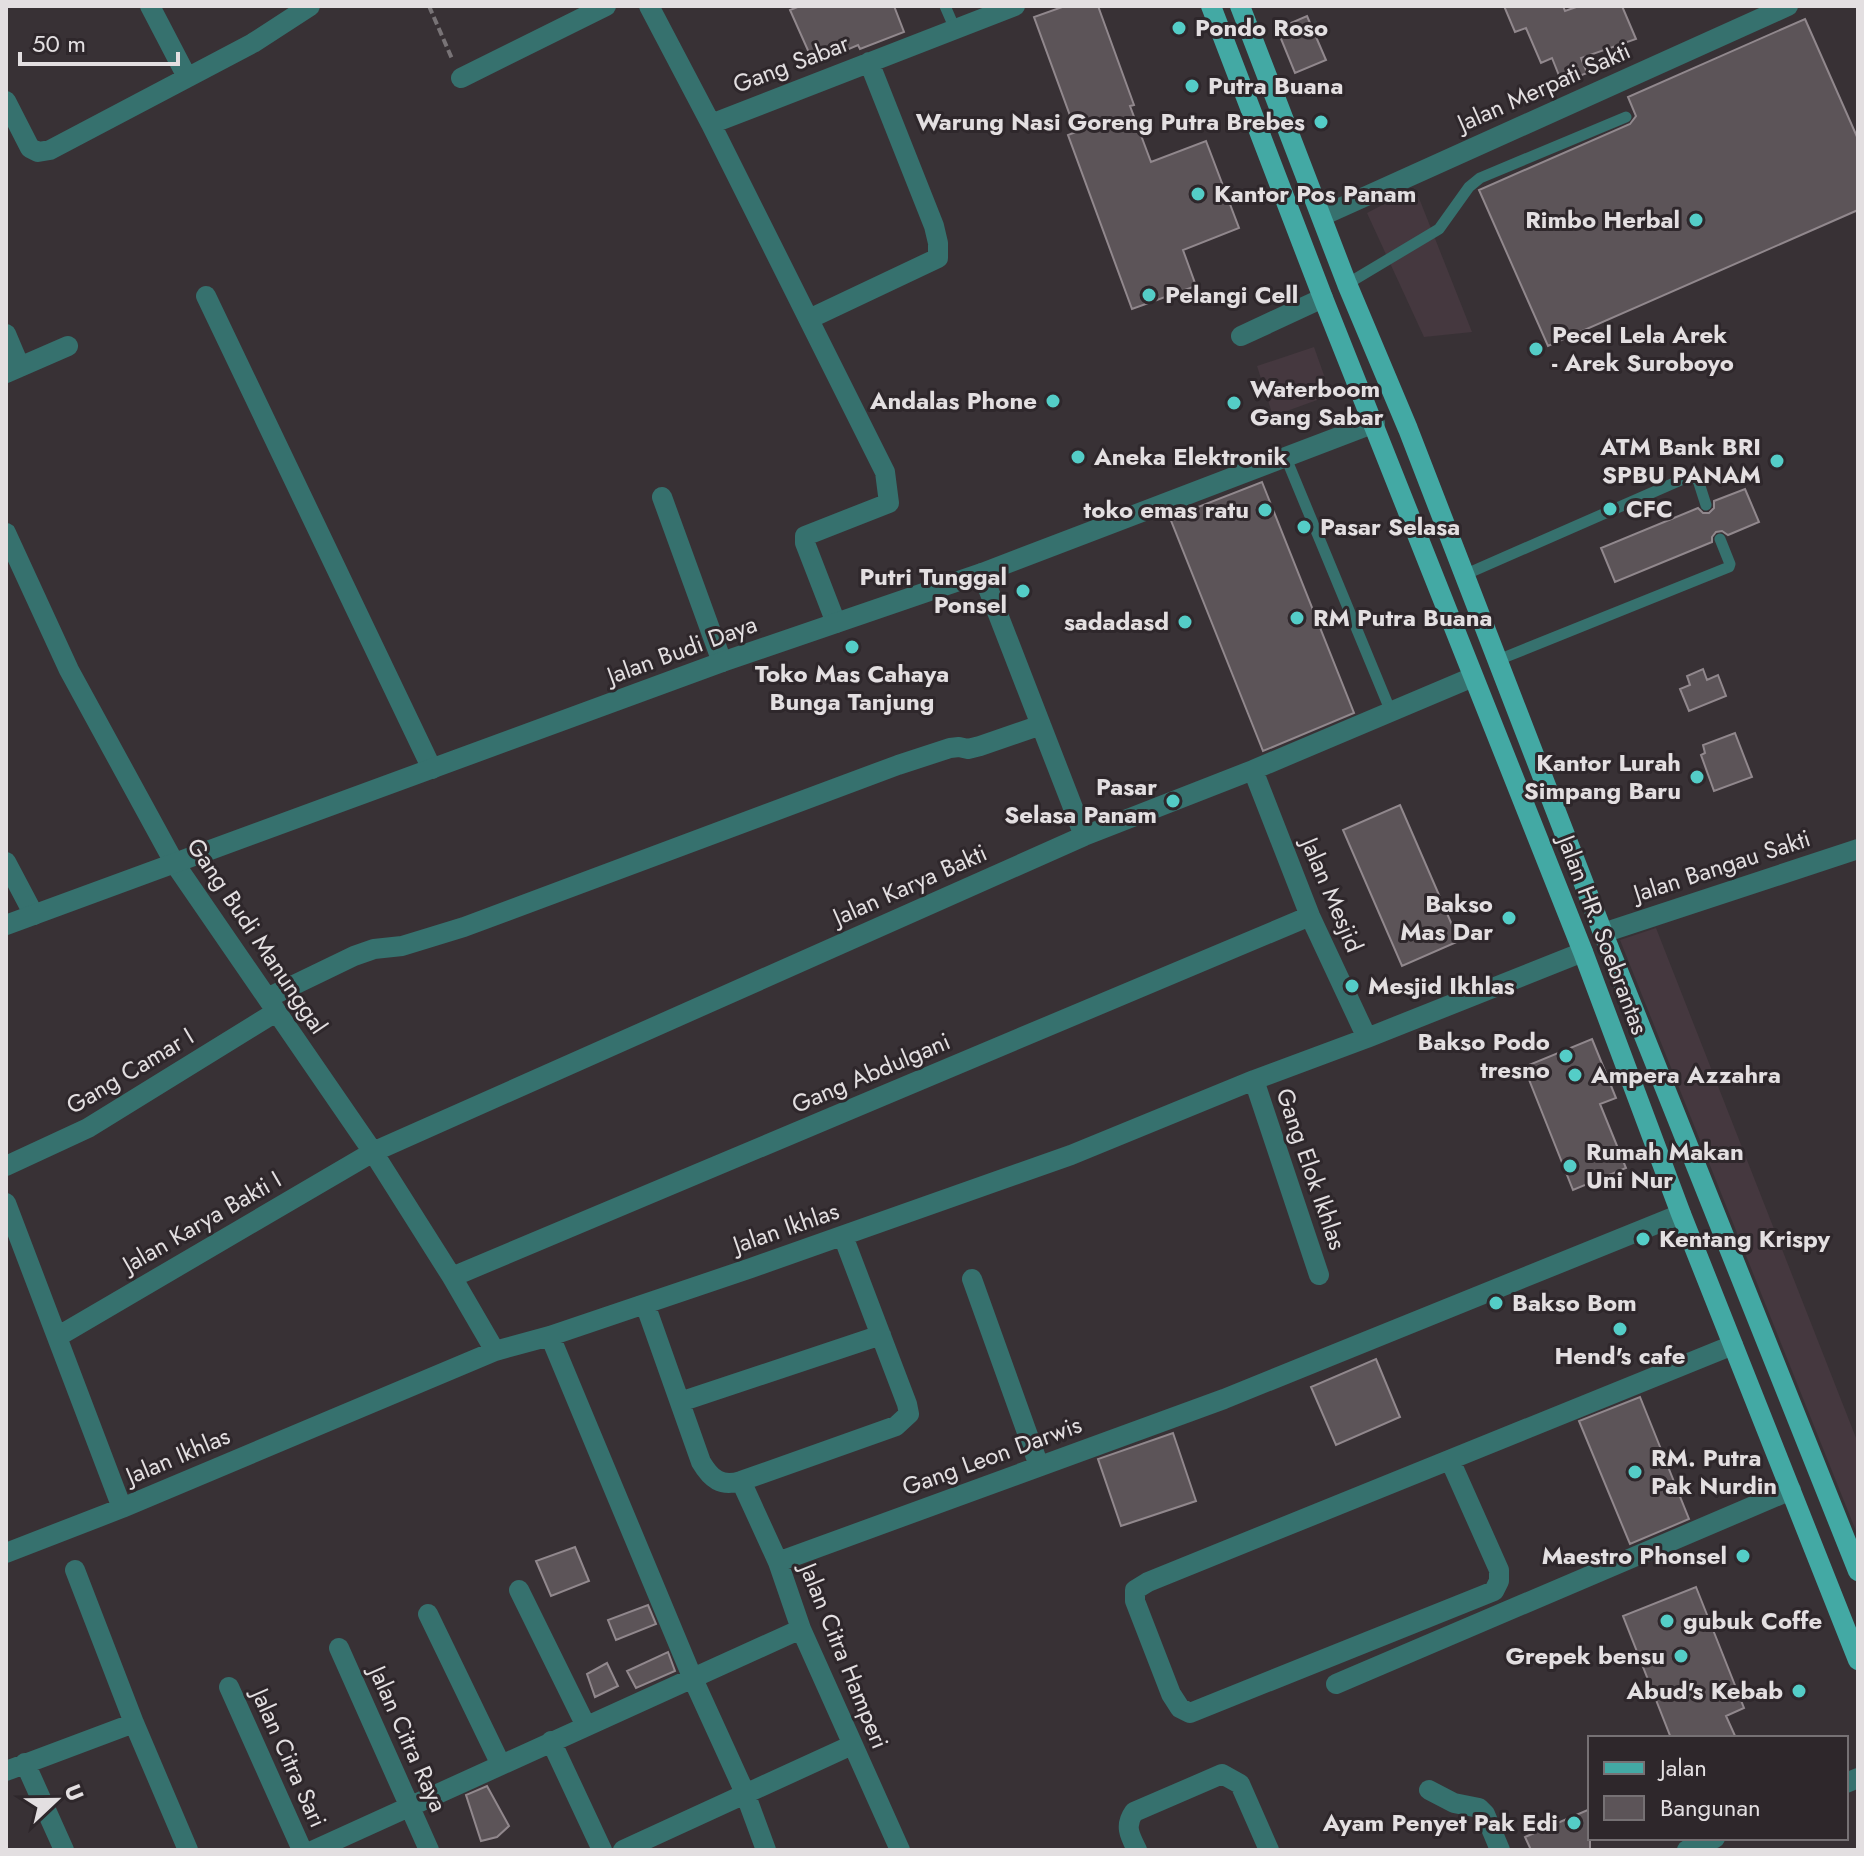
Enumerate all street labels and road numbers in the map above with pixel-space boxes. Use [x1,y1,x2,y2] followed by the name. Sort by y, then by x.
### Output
[728,25,855,102] street label: Gang Sabar
[1449,33,1636,142] street label: Jalan Merpati Sakti
[599,606,762,694] street label: Jalan Budi Daya
[1626,820,1815,912] street label: Jalan Bangau Sakti
[1548,827,1658,1040] street label: Jalan HR. Soebrantas
[1291,829,1372,958] street label: Jalan Mesjid
[179,831,336,1041] street label: Gang Budi Manunggal
[825,835,992,935] street label: Jalan Karya Bakti
[59,1019,200,1122] street label: Gang Camar I
[786,1023,955,1122] street label: Gang Abdulgani
[1267,1083,1356,1254] street label: Gang Elok Ikhlas
[113,1162,288,1283] street label: Jalan Karya Bakti I
[725,1193,844,1263] street label: Jalan Ikhlas
[897,1407,1086,1504] street label: Gang Leon Darwis
[118,1418,235,1494] street label: Jalan Ikhlas
[790,1555,898,1754] street label: Jalan Citra Hamperi
[359,1657,456,1817] street label: Jalan Citra Raya
[242,1680,336,1833] street label: Jalan Citra Sari

